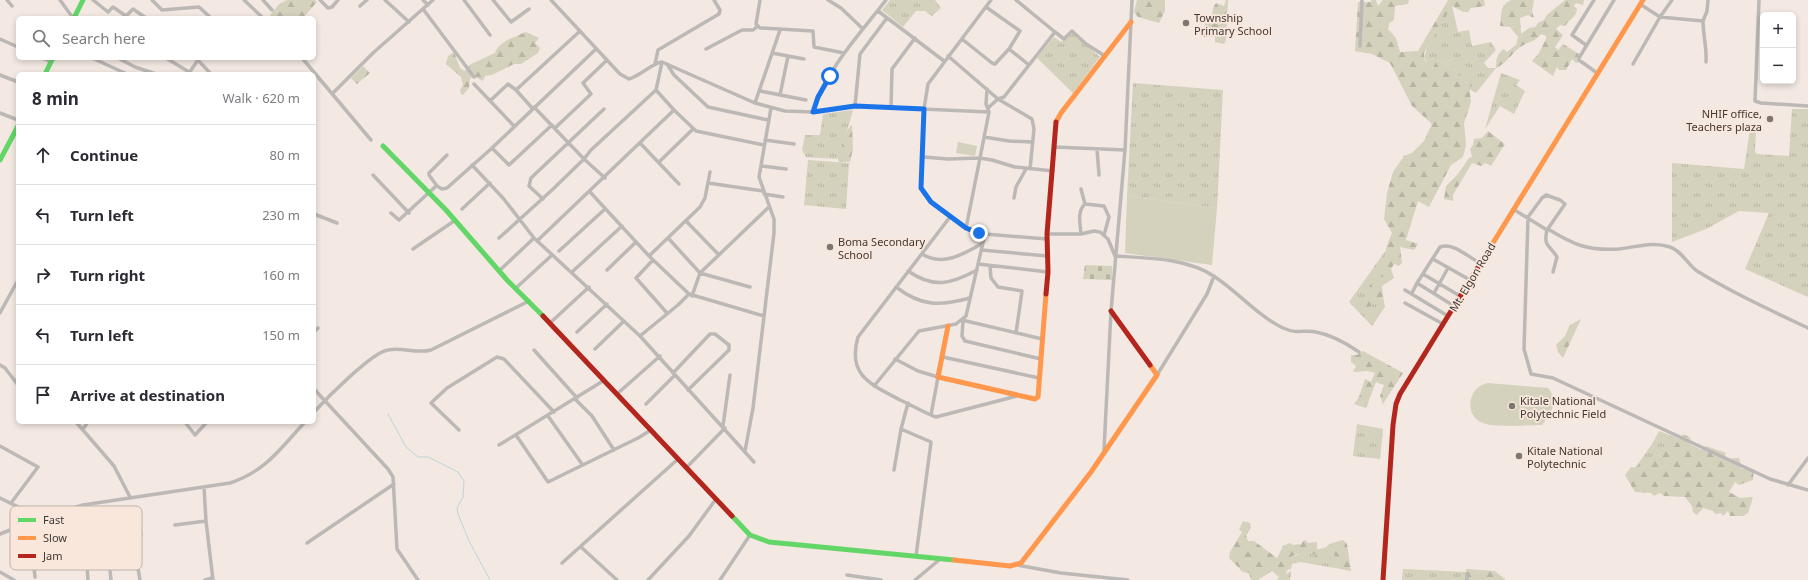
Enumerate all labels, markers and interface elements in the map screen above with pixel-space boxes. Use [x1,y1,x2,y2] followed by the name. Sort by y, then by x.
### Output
[1194,10,1272,38] place label: Township Primary School
[1760,12,1796,84] map controls
[1760,12,1796,48] button: +
[16,16,316,60] search box
[1181,18,1191,28] marker: Township Primary School
[30,27,52,49] icon: search
[62,28,145,48] text: Search here
[1760,48,1796,84] button: −
[821,67,839,85] route start
[32,87,79,110] text: 8 min
[222,89,300,107] text: Walk · 620 m
[1686,106,1762,134] place label: NHIF office, Teachers plaza
[1765,114,1775,124] marker: NHIF office, Teachers plaza
[32,144,54,166] icon: ahead
[70,145,138,165] text: Continue
[270,146,300,164] text: 80 m
[32,204,54,226] icon: left
[70,205,134,225] text: Turn left
[262,206,300,224] text: 230 m
[970,224,988,242] route end
[838,234,926,262] place label: Boma Secondary School
[1445,240,1499,314] street label: Mt. Elgon Road
[825,242,835,252] marker: Boma Secondary School
[32,264,54,286] icon: right
[70,265,145,285] text: Turn right
[262,266,300,284] text: 160 m
[32,324,54,346] icon: left
[70,325,134,345] text: Turn left
[262,326,300,344] text: 150 m
[32,384,54,406] icon: arrive
[70,385,225,405] text: Arrive at destination
[1520,393,1606,421] place label: Kitale National Polytechnic Field
[1507,401,1517,411] marker: Kitale National Polytechnic Field
[1527,443,1603,471] place label: Kitale National Polytechnic
[1514,451,1524,461] marker: Kitale National Polytechnic
[10,506,142,570] legend
[43,512,64,527] text: Fast
[43,530,67,545] text: Slow
[42,548,62,563] text: Jam

